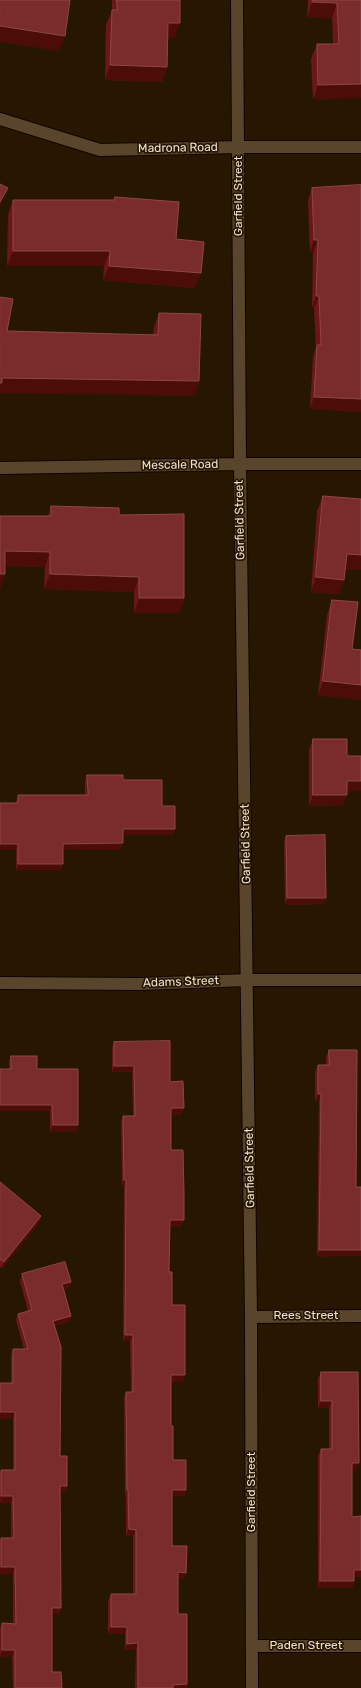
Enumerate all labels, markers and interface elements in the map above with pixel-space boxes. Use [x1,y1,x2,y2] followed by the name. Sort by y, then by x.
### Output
[138,140,218,156] street label: Madrona Road
[232,156,246,236] street label: Garfield Street
[142,457,218,473] street label: Mescale Road
[232,480,248,560] street label: Garfield Street
[238,804,254,884] street label: Garfield Street
[143,973,219,991] street label: Adams Street
[242,1128,258,1208] street label: Garfield Street
[274,1309,338,1323] street label: Rees Street
[245,1452,259,1532] street label: Garfield Street
[270,1639,342,1653] street label: Paden Street

